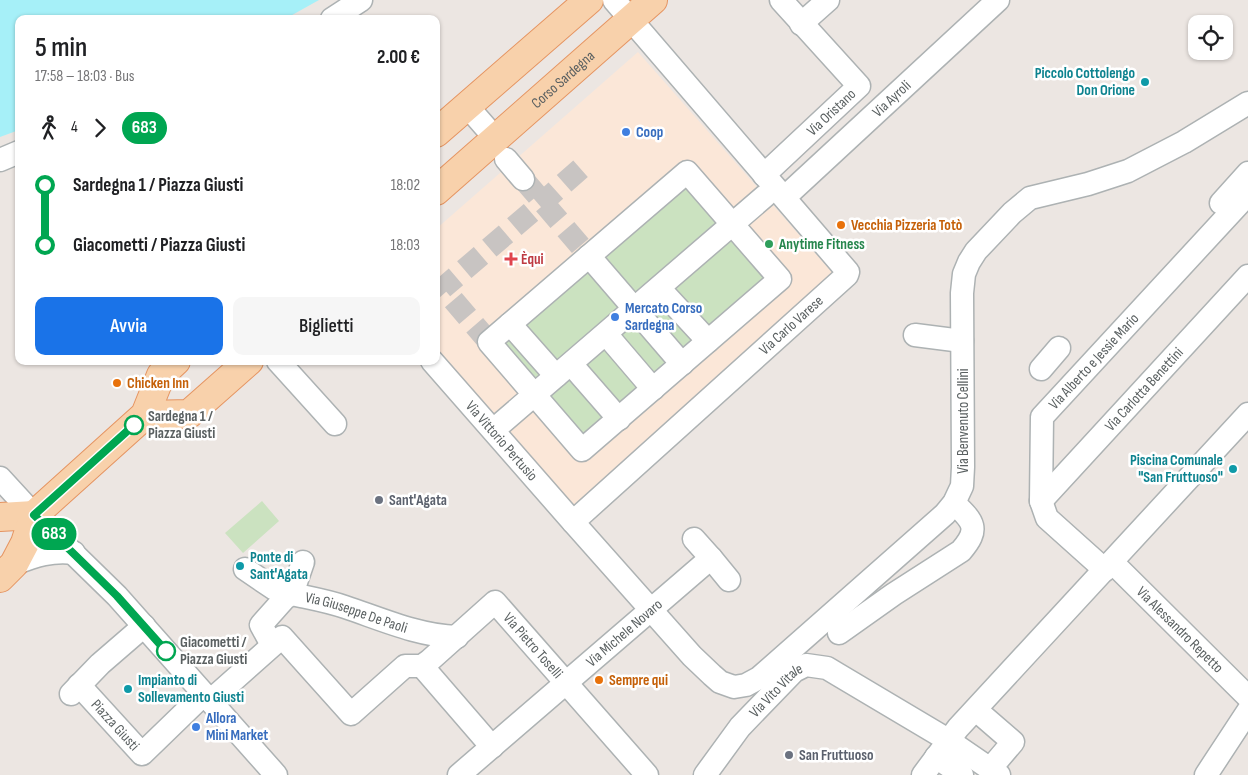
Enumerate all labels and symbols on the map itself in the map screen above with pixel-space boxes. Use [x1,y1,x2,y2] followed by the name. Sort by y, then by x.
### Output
[528,47,599,113] street label: Corso Sardegna
[1035,64,1135,100] place label: Piccolo Cottolengo Don Orione
[868,76,915,122] street label: Via Ayroli
[1139,76,1151,88] marker: Piccolo Cottolengo Don Orione
[803,85,860,140] street label: Via Oristano
[636,123,663,142] place label: Coop
[620,126,632,138] marker: Coop
[851,216,962,235] place label: Vecchia Pizzeria Totò
[835,219,847,231] marker: Vecchia Pizzeria Totò
[778,235,865,254] place label: Anytime Fitness
[763,238,775,250] marker: Anytime Fitness
[521,250,544,269] place label: Èqui
[505,253,517,265] marker: Èqui
[755,292,827,359] street label: Via Carlo Varese
[625,299,702,335] place label: Mercato Corso Sardegna
[1045,309,1143,414] street label: Via Alberto e Jessie Mario
[609,311,621,323] marker: Mercato Corso Sardegna
[1101,343,1188,435] street label: Via Carlotta Benettini
[954,368,973,474] street label: Via Benvenuto Cellini
[127,374,189,393] place label: Chicken Inn
[111,377,123,389] marker: Chicken Inn
[461,397,542,485] street label: Via Vittorio Pertusio
[148,407,215,443] place label: Sardegna 1 / Piazza Giusti
[124,415,144,435] marker: Sardegna 1 / Piazza Giusti
[1130,451,1223,487] place label: Piscina Comunale "San Fruttuoso"
[1227,463,1239,475] marker: Piscina Comunale "San Fruttuoso"
[389,491,447,510] place label: Sant'Agata
[373,494,385,506] marker: Sant'Agata
[25,518,83,550] line badge: 683
[250,548,308,584] place label: Ponte di Sant'Agata
[234,560,246,572] marker: Ponte di Sant'Agata
[1132,583,1227,677] street label: Via Alessandro Repetto
[303,588,410,638] street label: Via Giuseppe De Paoli
[582,595,667,671] street label: Via Michele Novaro
[499,609,567,683] street label: Via Pietro Toselli
[180,633,247,669] place label: Giacometti / Piazza Giusti
[156,641,176,661] marker: Giacometti / Piazza Giusti
[745,659,806,722] street label: Via Vito Vitale
[138,671,244,707] place label: Impianto di Sollevamento Giusti
[609,671,668,690] place label: Sempre qui
[593,674,605,686] marker: Sempre qui
[122,683,134,695] marker: Impianto di Sollevamento Giusti
[87,695,144,755] street label: Piazza Giusti
[205,709,268,745] place label: Allora Mini Market
[190,721,202,733] marker: Allora Mini Market
[799,746,874,765] place label: San Fruttuoso
[783,749,795,761] marker: San Fruttuoso

